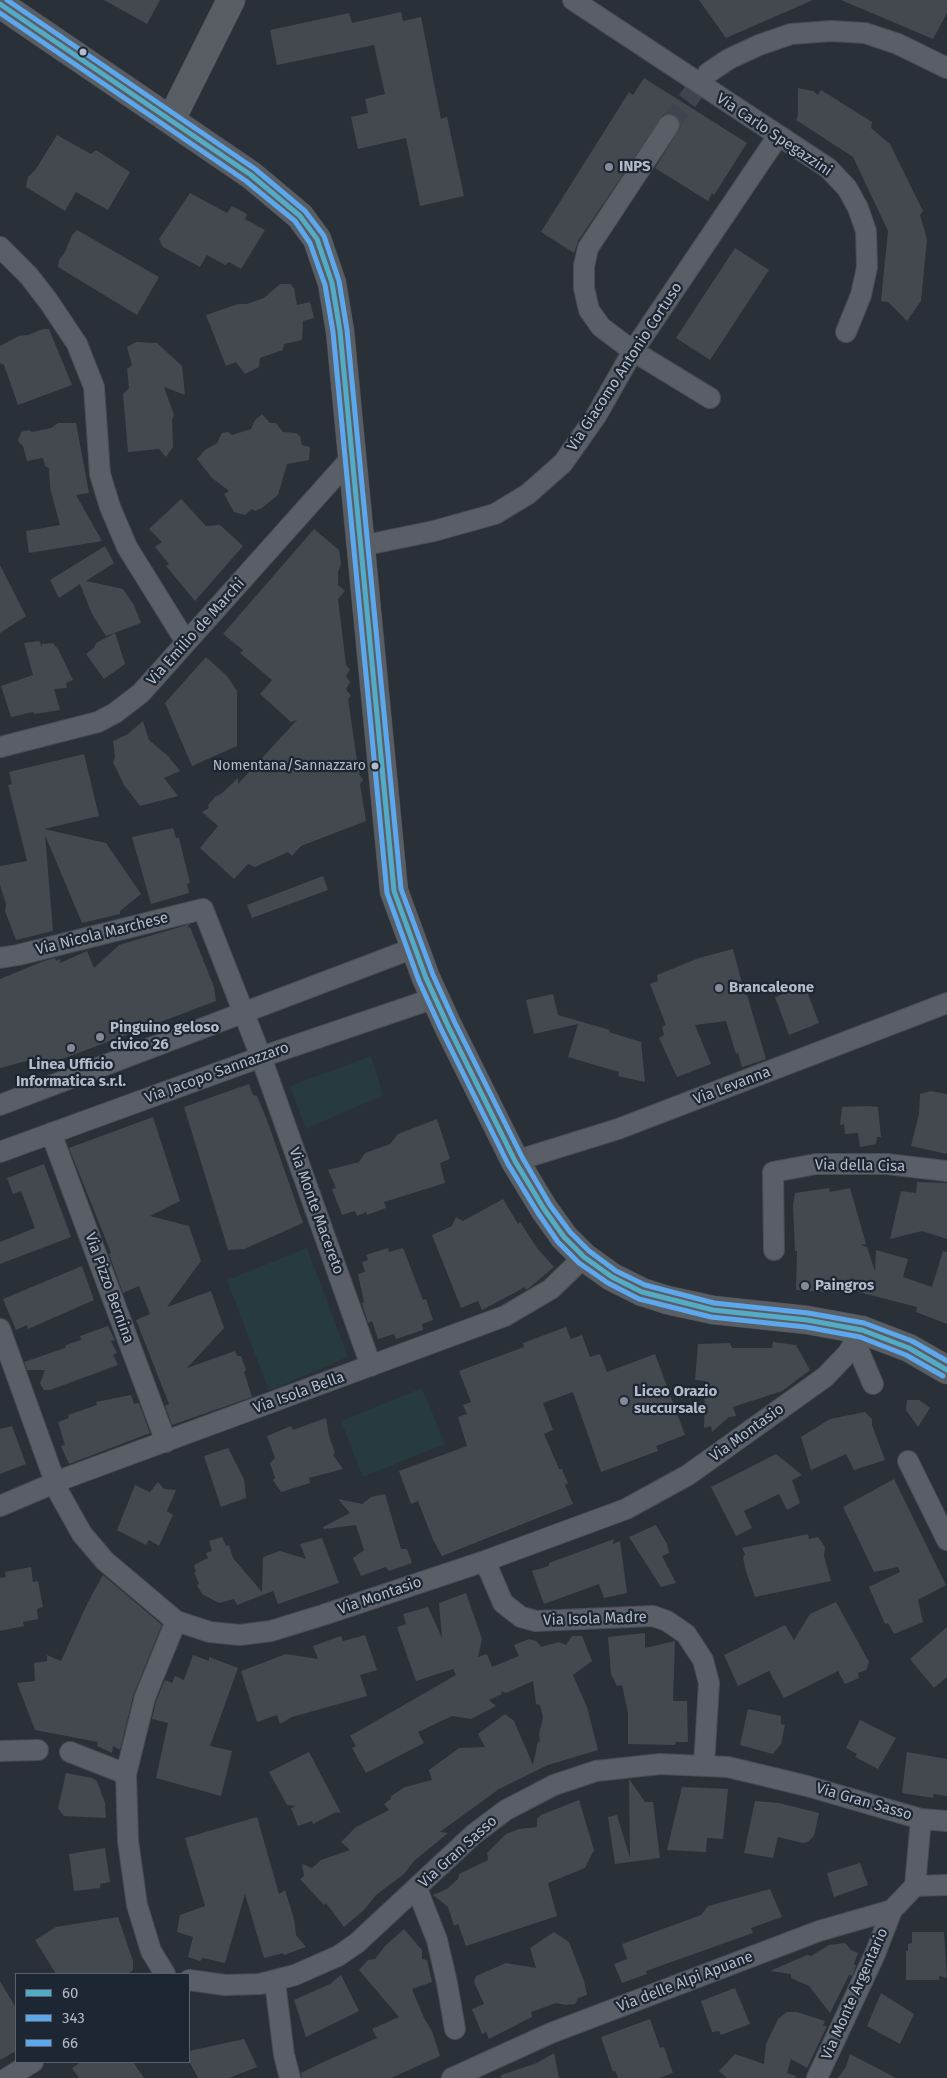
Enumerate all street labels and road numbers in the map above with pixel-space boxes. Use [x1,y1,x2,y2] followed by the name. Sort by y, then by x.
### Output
[713,90,835,180] street label: Via Carlo Spegazzini
[564,279,686,455] street label: Via Giacomo Antonio Cortuso
[143,575,249,689] street label: Via Emilio de Marchi
[34,909,170,959] street label: Via Nicola Marchese
[143,1039,291,1107] street label: Via Jacopo Sannazzaro
[691,1063,773,1109] street label: Via Levanna
[285,1145,347,1277] street label: Via Monte Macereto
[815,1156,905,1176] street label: Via della Cisa
[81,1230,137,1346] street label: Via Pizzo Bernina
[251,1368,347,1418] street label: Via Isola Bella
[706,1400,788,1466] street label: Via Montasio
[336,1573,424,1619] street label: Via Montasio
[543,1608,647,1630] street label: Via Isola Madre
[814,1780,914,1824] street label: Via Gran Sasso
[415,1812,501,1892] street label: Via Gran Sasso
[818,1925,892,2063] street label: Via Monte Argentario
[614,1948,756,2016] street label: Via delle Alpi Apuane

